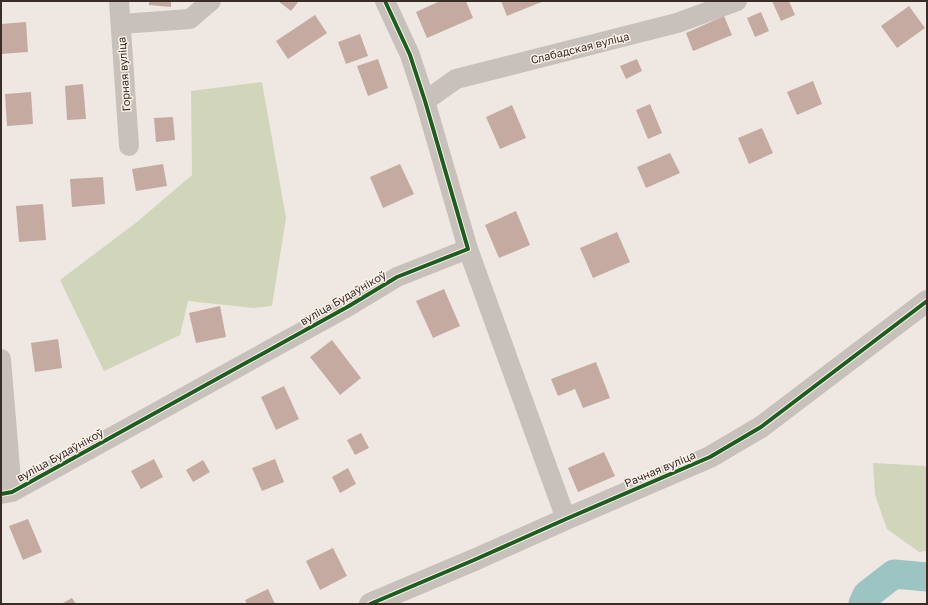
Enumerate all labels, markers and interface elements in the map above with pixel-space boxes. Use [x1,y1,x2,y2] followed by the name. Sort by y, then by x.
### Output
[529,29,631,66] street label: Слабадская вуліца
[114,36,133,112] street label: Горная вуліца
[297,268,388,328] street label: вуліца Будаўнікоў
[14,425,105,484] street label: вуліца Будаўнікоў
[622,448,697,489] street label: Рачная вуліца

